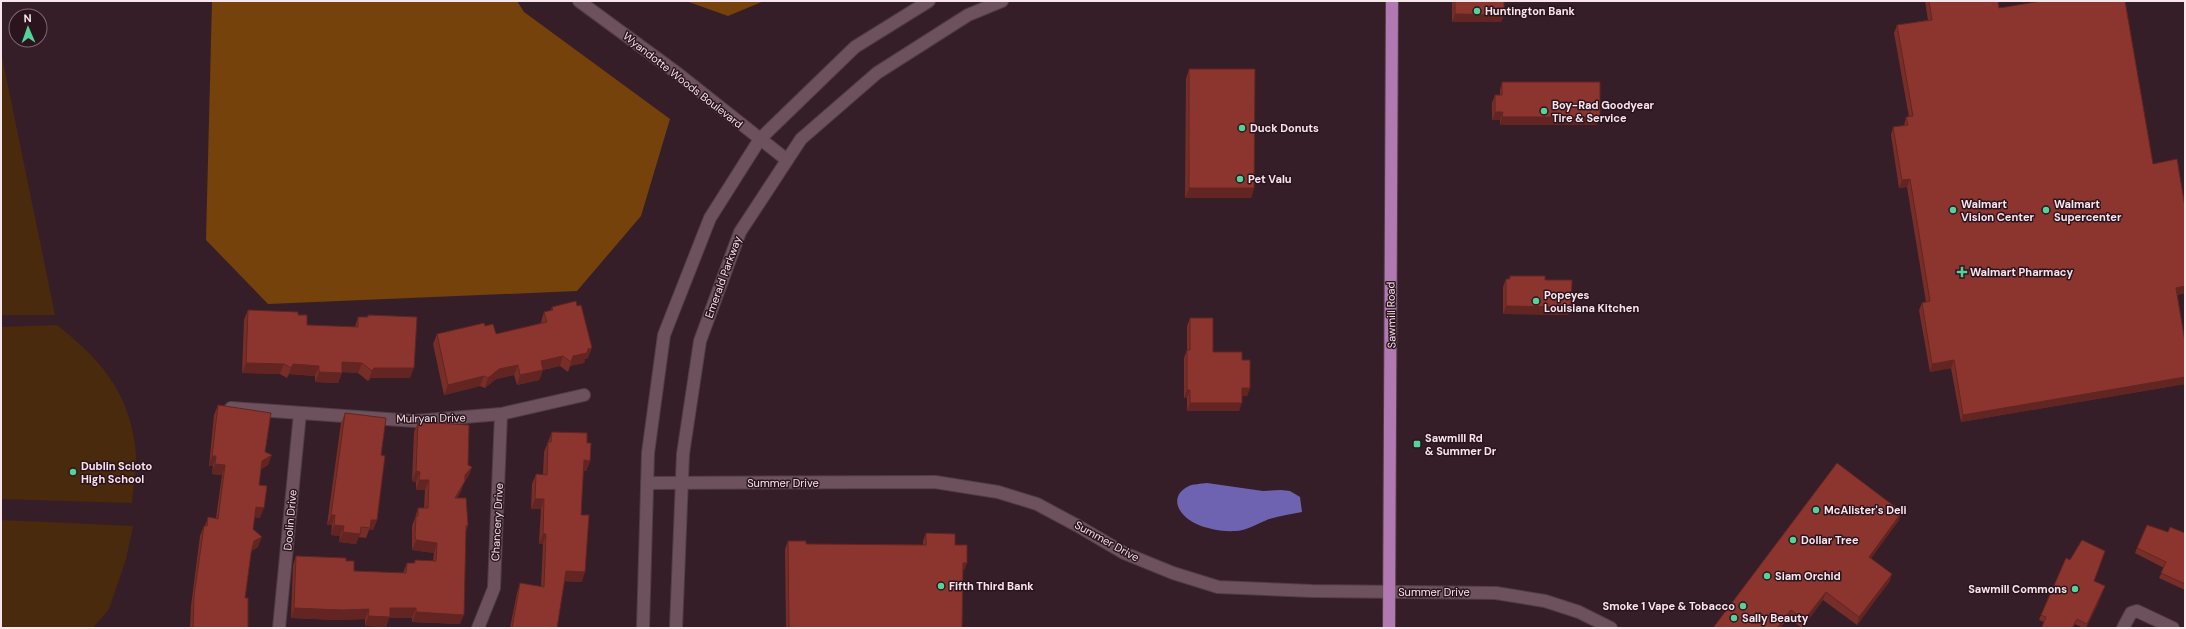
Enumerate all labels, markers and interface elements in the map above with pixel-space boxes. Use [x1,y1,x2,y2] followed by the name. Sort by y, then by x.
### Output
[1485,4,1575,18] place label: Huntington Bank
[1472,6,1482,16] marker: Huntington Bank
[8,8,48,48] north arrow
[23,11,32,25] text: N
[620,29,746,131] street label: Wyandotte Woods Boulevard
[1552,98,1655,125] place label: Boy-Rad Goodyear Tire & Service
[1539,106,1549,116] marker: Boy-Rad Goodyear Tire & Service
[1250,121,1319,135] place label: Duck Donuts
[1237,123,1247,133] marker: Duck Donuts
[1248,172,1292,186] place label: Pet Valu
[1235,174,1245,184] marker: Pet Valu
[1961,197,2034,224] place label: Walmart Vision Center
[2054,197,2122,224] place label: Walmart Supercenter
[1948,205,1958,215] marker: Walmart Vision Center
[2041,205,2051,215] marker: Walmart Supercenter
[702,234,744,320] street label: Emerald Parkway
[1970,265,2074,279] place label: Walmart Pharmacy
[1957,267,1967,277] marker: Walmart Pharmacy
[1383,282,1399,348] street label: Sawmill Road
[1544,288,1639,315] place label: Popeyes Louisiana Kitchen
[1531,296,1541,306] marker: Popeyes Louisiana Kitchen
[396,410,466,426] street label: Mulryan Drive
[1425,431,1497,458] place label: Sawmill Rd & Summer Dr
[1412,439,1422,449] marker: Sawmill Rd & Summer Dr
[81,459,153,486] place label: Dublin Scioto High School
[68,467,78,477] marker: Dublin Scioto High School
[747,476,819,490] street label: Summer Drive
[488,483,506,561] street label: Chancery Drive
[280,489,300,551] street label: Doolin Drive
[1824,503,1907,517] place label: McAlister's Deli
[1811,505,1821,515] marker: McAlister's Deli
[1072,518,1142,564] street label: Summer Drive
[1801,533,1859,547] place label: Dollar Tree
[1788,535,1798,545] marker: Dollar Tree
[1775,569,1841,583] place label: Siam Orchid
[1762,571,1772,581] marker: Siam Orchid
[949,579,1034,593] place label: Fifth Third Bank
[936,581,946,591] marker: Fifth Third Bank
[1968,582,2067,596] place label: Sawmill Commons
[2070,584,2080,594] marker: Sawmill Commons
[1398,585,1470,599] street label: Summer Drive
[1603,599,1735,613] place label: Smoke 1 Vape & Tobacco
[1738,601,1748,611] marker: Smoke 1 Vape & Tobacco
[1742,611,1809,625] place label: Sally Beauty
[1729,613,1739,623] marker: Sally Beauty

